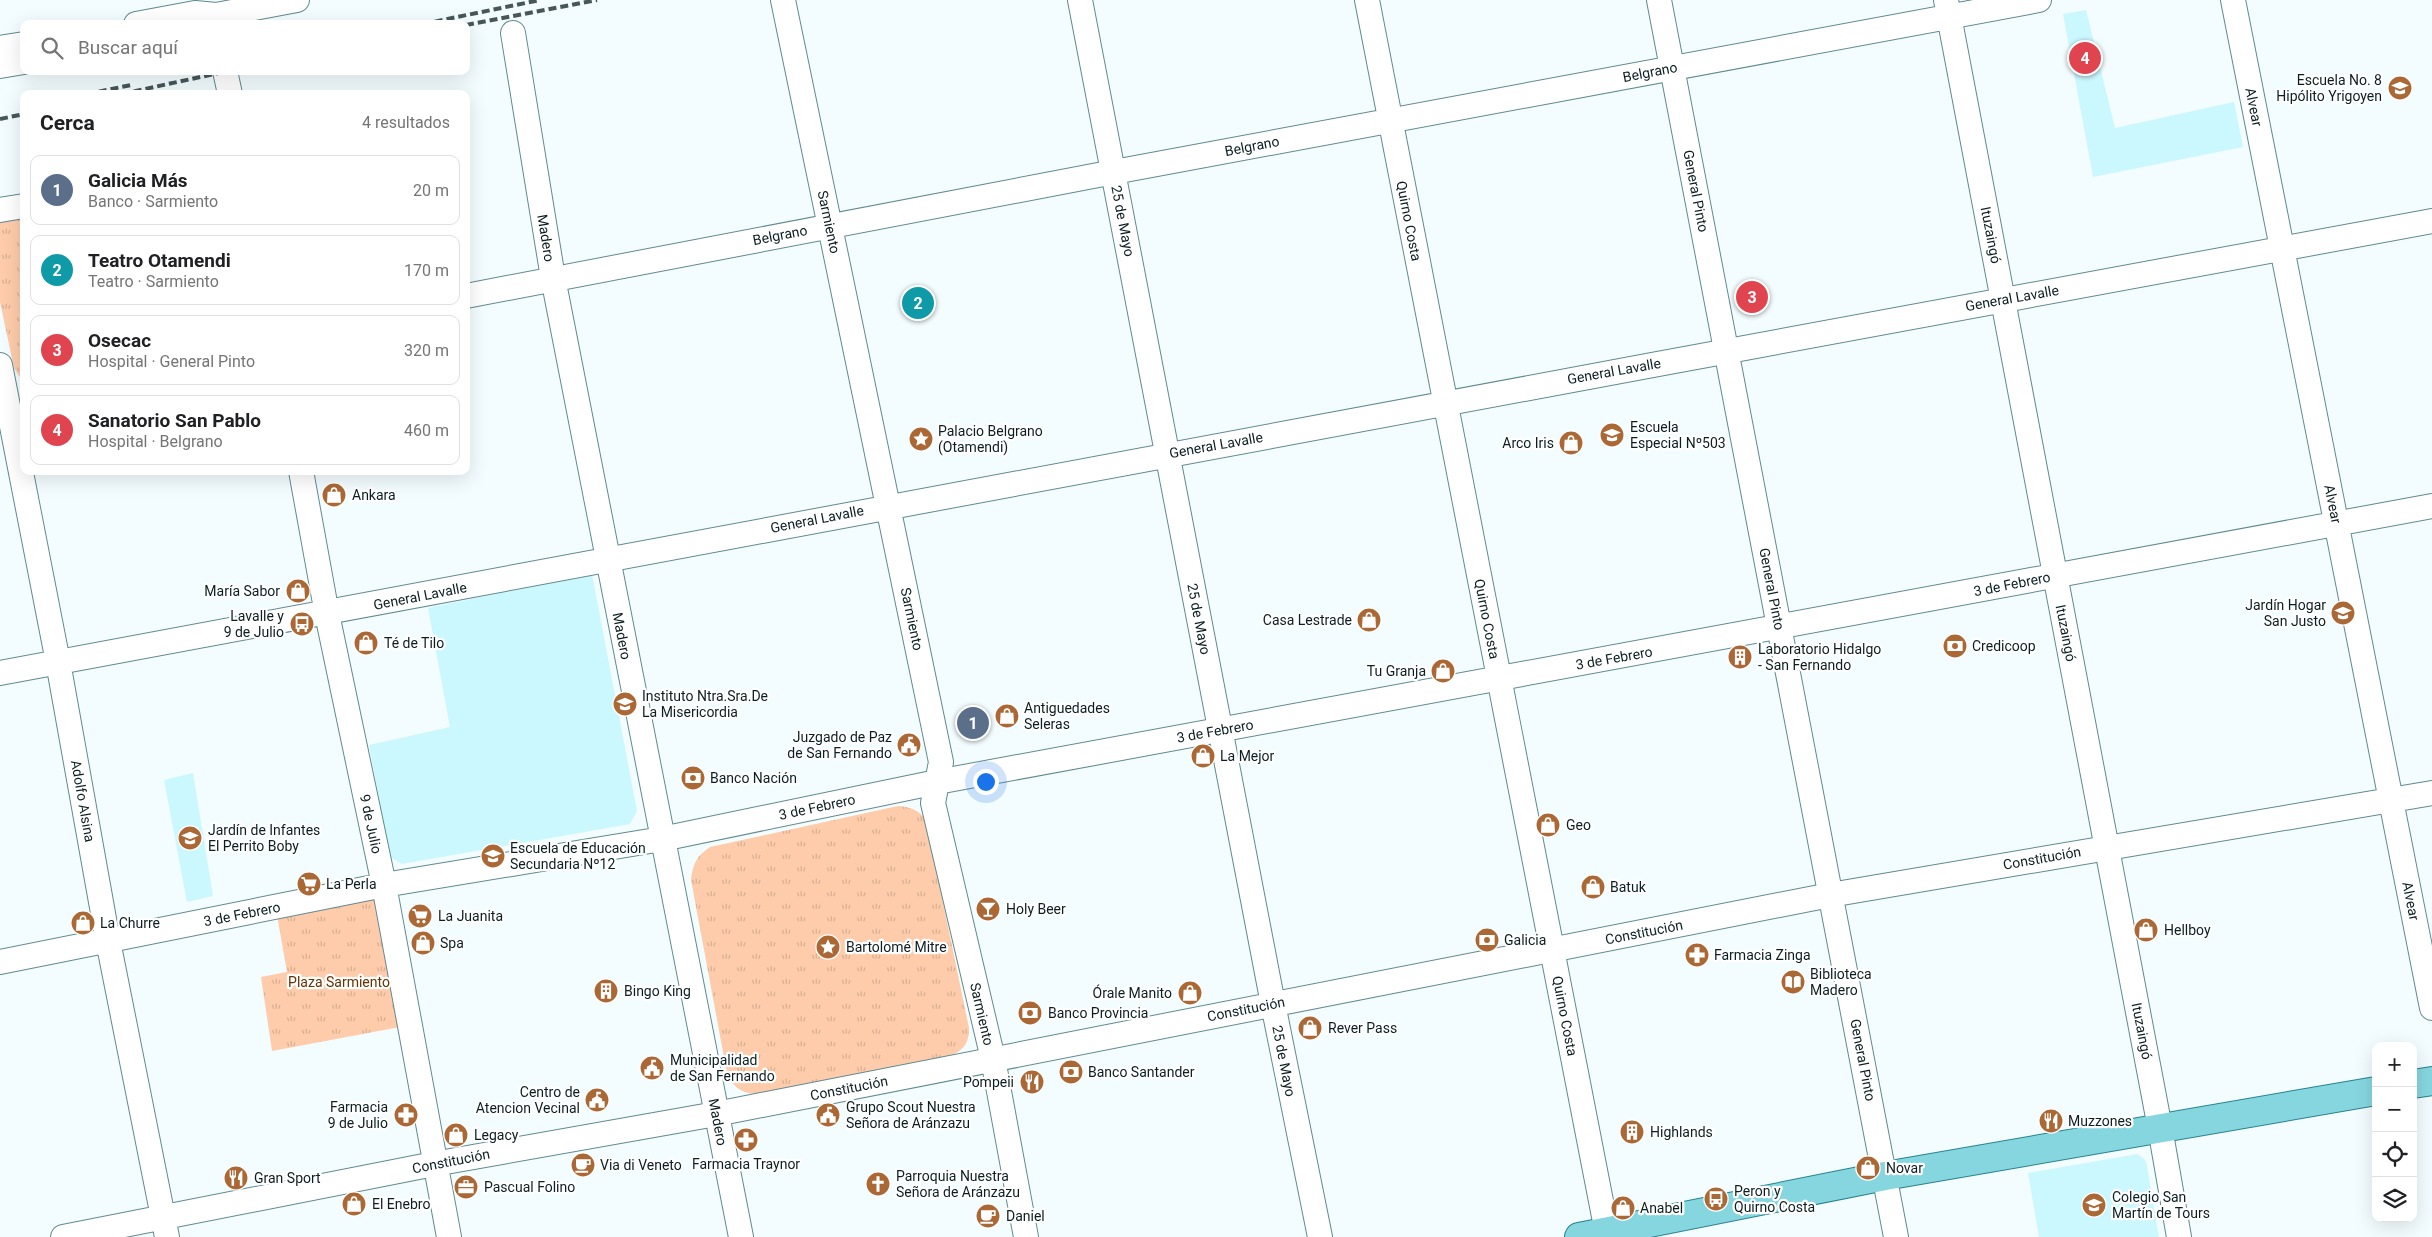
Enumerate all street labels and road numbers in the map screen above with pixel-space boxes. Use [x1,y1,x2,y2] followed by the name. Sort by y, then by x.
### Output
[1621,59,1679,85] street label: Belgrano
[2242,86,2266,128] street label: Alvear
[1223,133,1281,159] street label: Belgrano
[1680,148,1712,234] street label: General Pinto
[1393,180,1425,262] street label: Quirno Costa
[1108,184,1138,258] street label: 25 de Mayo
[815,189,843,255] street label: Sarmiento
[1978,205,2004,265] street label: Ituzaingó
[534,213,558,263] street label: Madero
[751,222,809,248] street label: Belgrano
[1964,282,2060,314] street label: General Lavalle
[1566,355,1662,387] street label: General Lavalle
[1168,429,1264,461] street label: General Lavalle
[2321,483,2345,525] street label: Alvear
[769,502,865,536] street label: General Lavalle
[1756,546,1788,632] street label: General Pinto
[1972,569,2052,599] street label: 3 de Febrero
[1471,578,1503,660] street label: Quirno Costa
[372,579,468,613] street label: General Lavalle
[1184,582,1214,656] street label: 25 de Mayo
[898,586,926,652] street label: Sarmiento
[2053,603,2079,663] street label: Ituzaingó
[610,611,634,661] street label: Madero
[1574,643,1654,673] street label: 3 de Febrero
[1175,716,1255,746] street label: 3 de Febrero
[68,759,98,843] street label: Adolfo Alsina
[777,791,857,823] street label: 3 de Febrero
[357,793,385,855] street label: 9 de Julio
[2002,843,2082,873] street label: Constitución
[2399,880,2423,922] street label: Alvear
[202,899,282,929] street label: 3 de Febrero
[1604,917,1684,947] street label: Constitución
[1549,975,1581,1057] street label: Quirno Costa
[967,981,997,1047] street label: Sarmiento
[1206,994,1286,1024] street label: Constitución
[2129,1001,2155,1061] street label: Ituzaingó
[1847,1017,1879,1103] street label: General Pinto
[1269,1024,1299,1098] street label: 25 de Mayo
[809,1073,889,1103] street label: Constitución
[706,1097,730,1147] street label: Madero
[411,1146,491,1176] street label: Constitución

